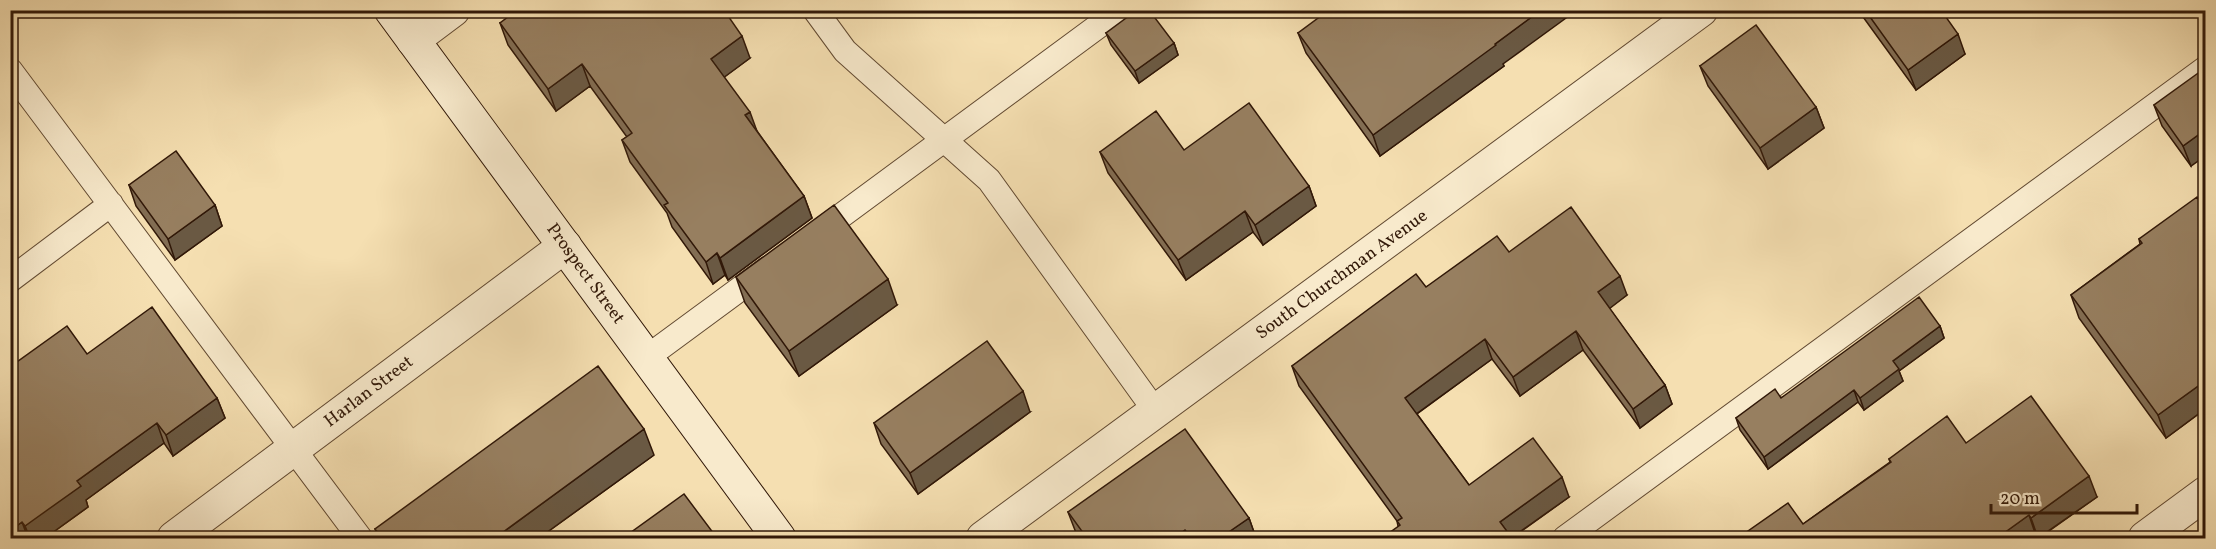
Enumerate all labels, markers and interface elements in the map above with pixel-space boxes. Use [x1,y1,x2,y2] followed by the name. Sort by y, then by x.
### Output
[1251,204,1433,346] street label: South Churchman Avenue
[540,218,630,330] street label: Prospect Street
[319,350,419,434] street label: Harlan Street
[1991,477,2136,515] scale bar
[2000,487,2040,512] text: 20 m

